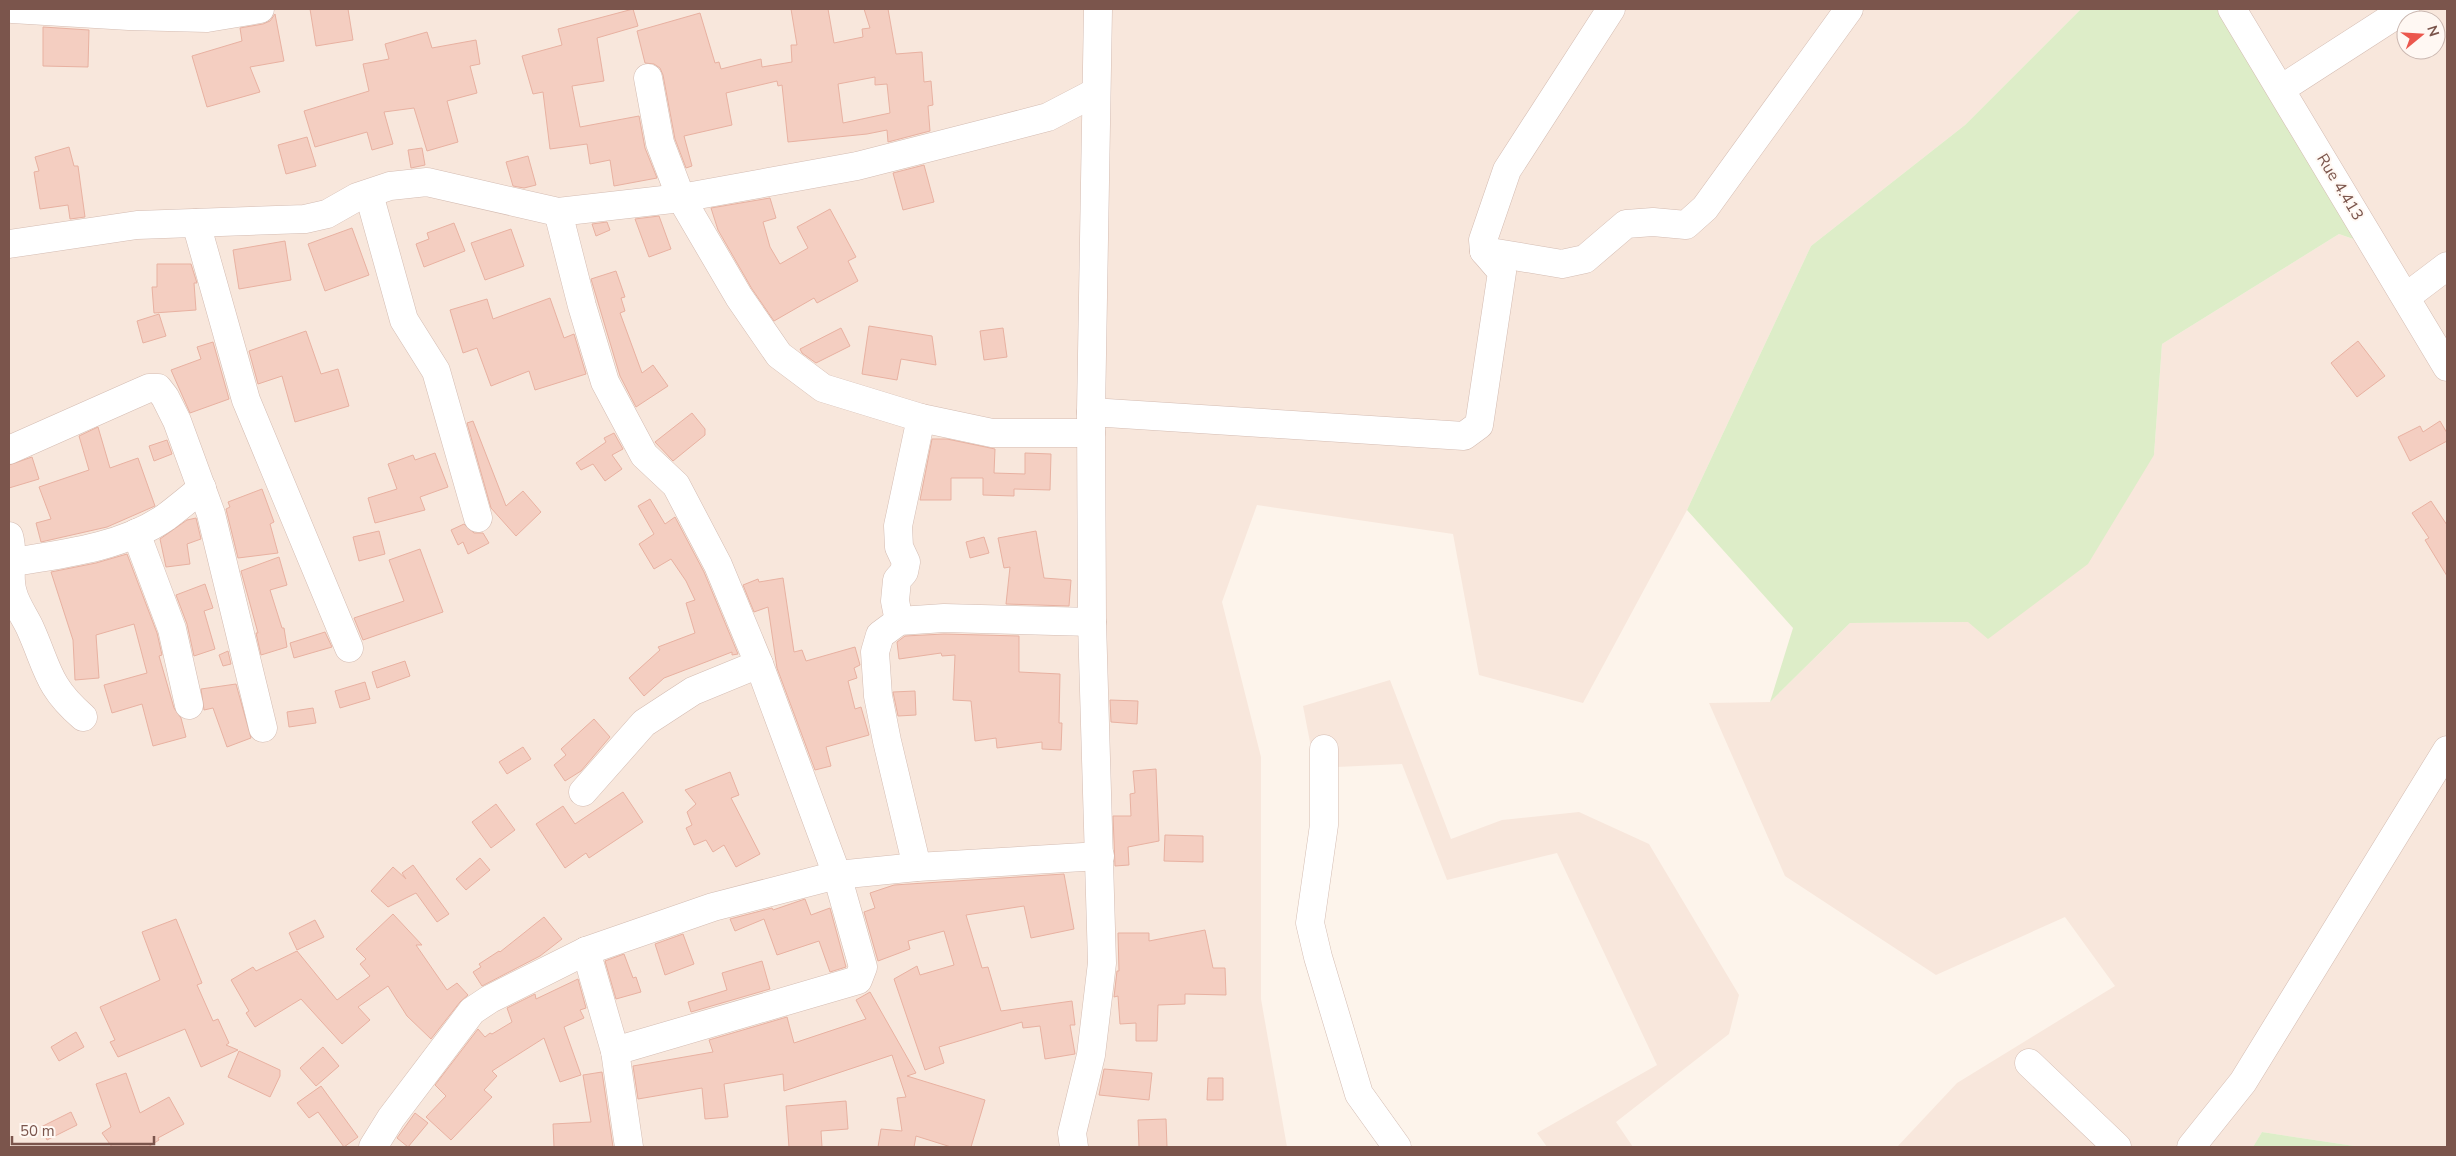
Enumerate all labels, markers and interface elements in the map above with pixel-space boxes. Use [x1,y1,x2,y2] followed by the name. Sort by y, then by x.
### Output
[2396,10,2446,60] north arrow
[2422,23,2444,39] text: N
[2311,149,2369,225] street label: Rue 4.413
[12,1114,155,1146] scale bar
[20,1121,55,1141] text: 50 m

